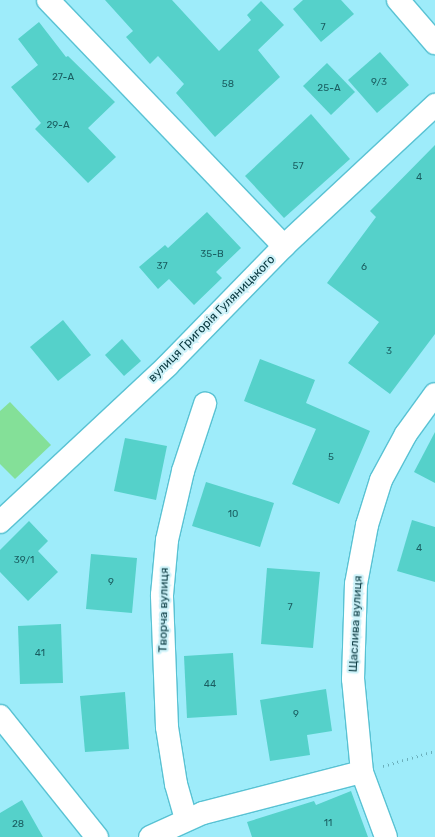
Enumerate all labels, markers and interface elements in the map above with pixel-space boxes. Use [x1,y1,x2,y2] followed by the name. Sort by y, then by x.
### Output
[320,22,326,34] house number: 7
[52,72,74,84] house number: 27-А
[371,77,387,89] house number: 9/3
[222,79,234,91] house number: 58
[317,83,341,95] house number: 25-А
[46,120,70,132] house number: 29-А
[292,161,304,173] house number: 57
[416,172,422,184] house number: 4
[200,249,224,261] house number: 35-В
[146,253,278,385] street label: вулиця Григорія Гуляницького
[156,261,168,273] house number: 37
[361,262,367,274] house number: 6
[386,346,392,358] house number: 3
[328,452,334,464] house number: 5
[228,509,238,521] house number: 10
[416,543,422,555] house number: 4
[14,555,34,567] house number: 39/1
[156,567,172,653] street label: Творча вулиця
[346,575,366,673] street label: Щаслива вулиця
[108,577,114,589] house number: 9
[287,602,293,614] house number: 7
[35,648,45,660] house number: 41
[204,679,216,691] house number: 44
[293,709,299,721] house number: 9
[324,818,332,830] house number: 11
[12,819,24,831] house number: 28

